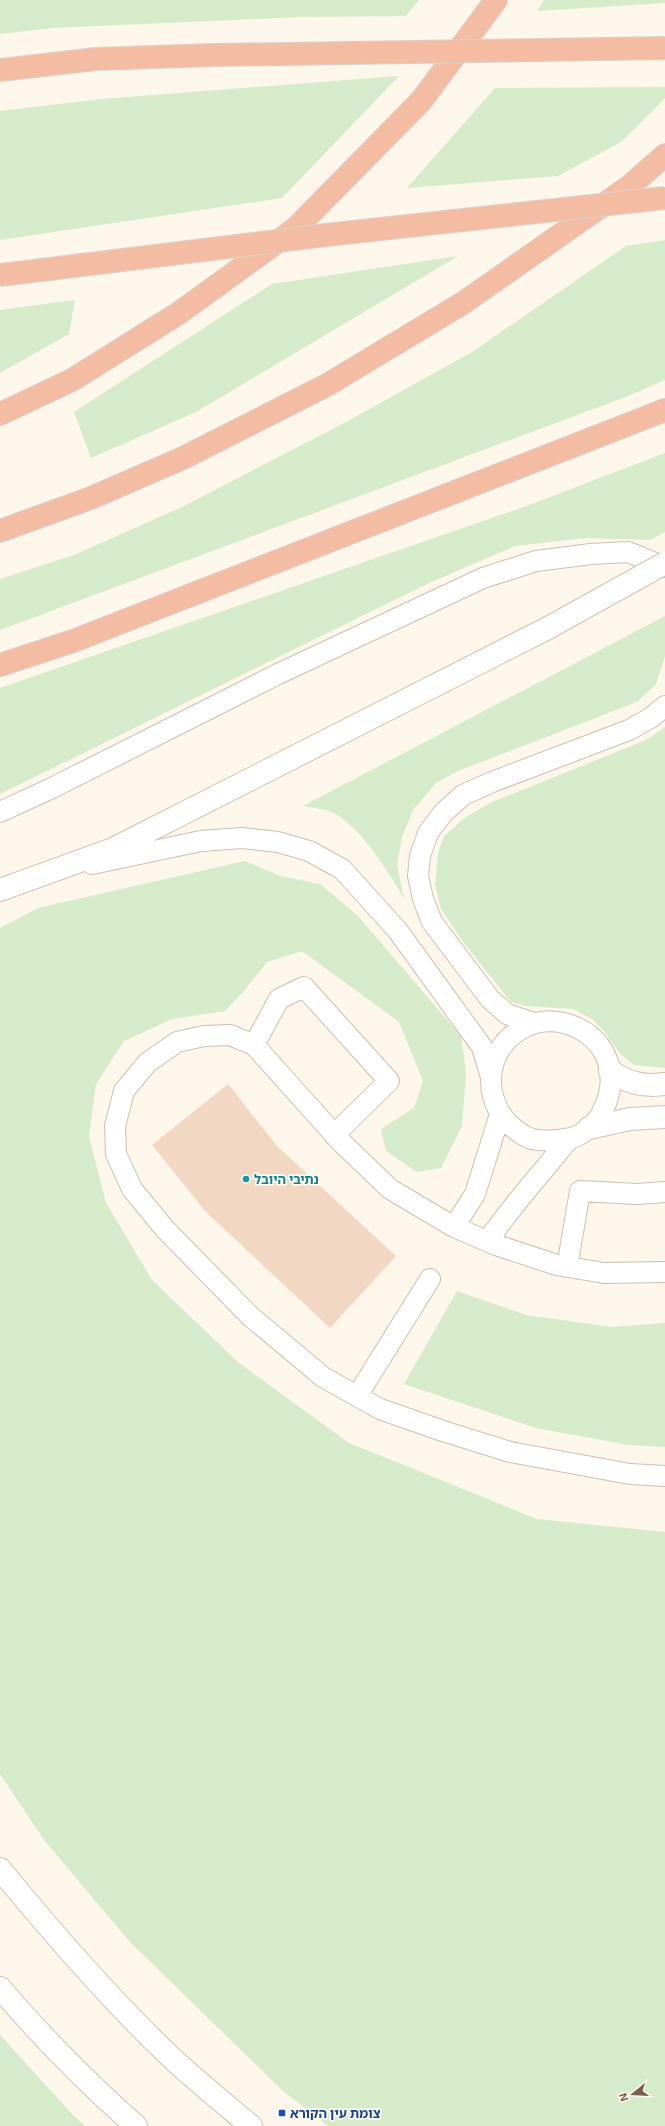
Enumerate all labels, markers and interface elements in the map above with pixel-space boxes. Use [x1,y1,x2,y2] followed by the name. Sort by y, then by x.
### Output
[254,1171,319,1187] place label: נתיבי היובל
[241,1174,251,1184] marker: נתיבי היובל
[613,2074,653,2114] north arrow
[616,2091,630,2103] text: N
[290,2105,381,2121] place label: צומת עין הקורא
[277,2108,287,2118] marker: צומת עין הקורא

